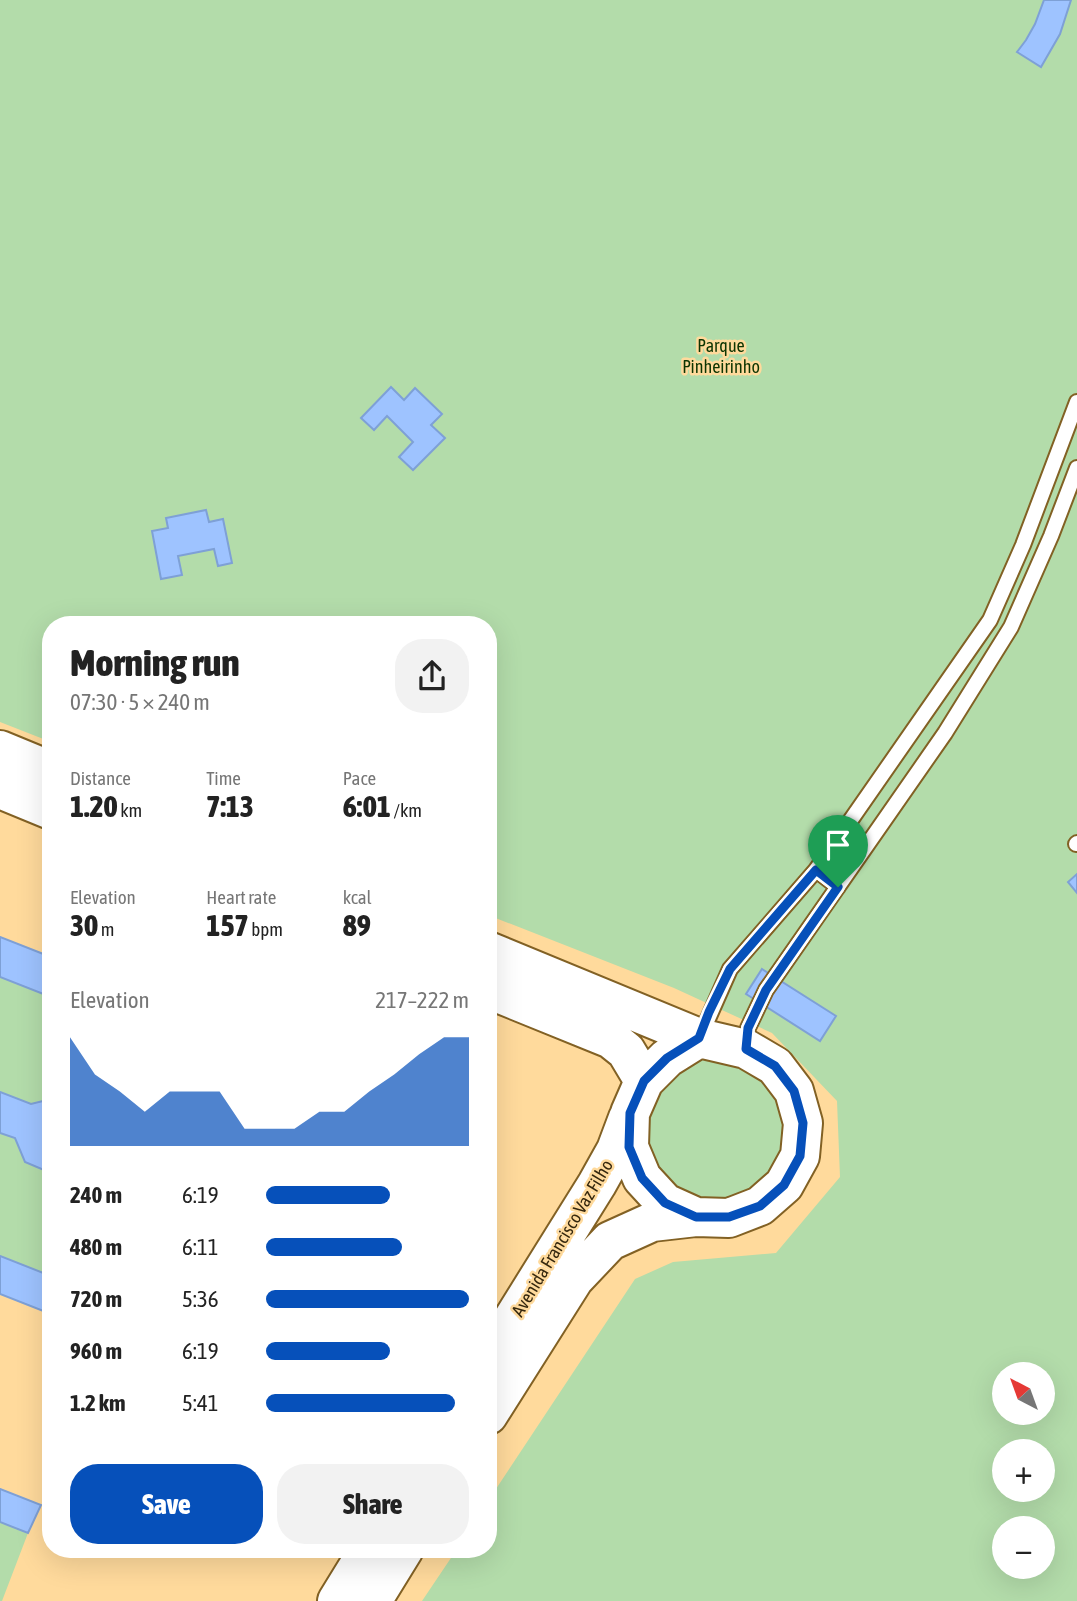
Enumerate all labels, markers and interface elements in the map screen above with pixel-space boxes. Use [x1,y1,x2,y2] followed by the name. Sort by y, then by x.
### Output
[682,335,760,377] park label: Parque Pinheirinho
[395,639,469,713] button: share
[70,641,240,684] text: Morning run
[70,689,210,715] text: 07:30 · 5 × 240 m
[70,767,131,789] text: Distance
[206,767,241,789] text: Time
[343,767,376,789] text: Pace
[70,789,118,823] text: 1.20
[206,789,254,823] text: 7:13
[343,789,391,823] text: 6:01
[118,799,142,821] text: km
[391,799,422,821] text: /km
[808,815,868,887] pin
[819,826,857,864] icon: arrive
[70,886,136,908] text: Elevation
[206,886,276,908] text: Heart rate
[343,886,372,908] text: kcal
[70,908,98,942] text: 30
[206,908,249,942] text: 157
[343,908,371,942] text: 89
[98,918,115,940] text: m
[249,918,283,940] text: bpm
[70,987,150,1013] text: Elevation
[375,987,469,1013] text: 217–222 m
[507,1156,617,1320] street label: Avenida Francisco Vaz Filho
[70,1182,122,1208] text: 240 m
[182,1182,219,1208] text: 6:19
[70,1234,122,1260] text: 480 m
[182,1234,219,1260] text: 6:11
[70,1286,122,1312] text: 720 m
[182,1286,219,1312] text: 5:36
[70,1338,122,1364] text: 960 m
[182,1338,219,1364] text: 6:19
[992,1362,1055,1424] north arrow
[992,1362,1055,1579] map controls
[70,1390,126,1416] text: 1.2 km
[182,1390,219,1416] text: 5:41
[992,1439,1055,1502] button: +
[70,1464,263,1544] button: Save
[277,1464,469,1544] button: Share
[992,1516,1055,1579] button: −

